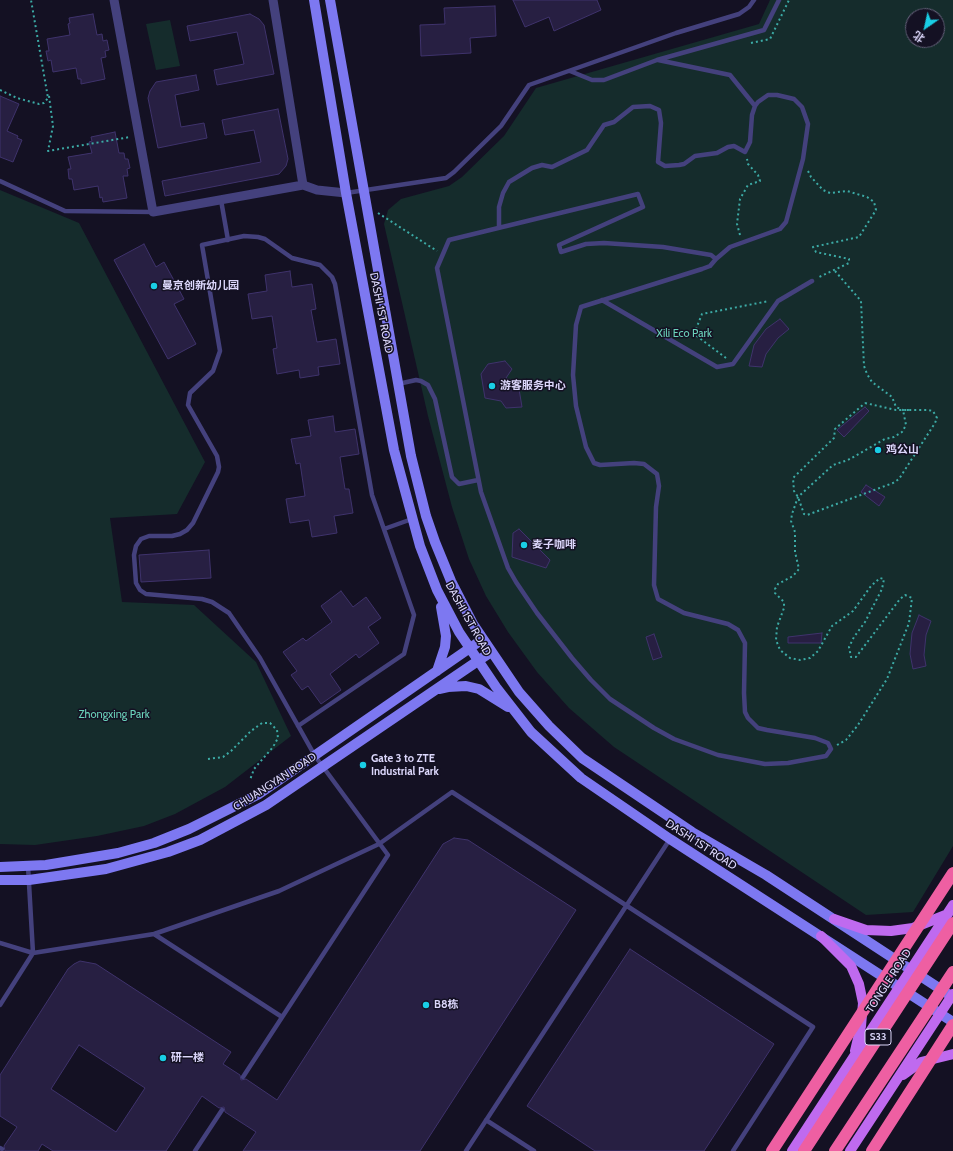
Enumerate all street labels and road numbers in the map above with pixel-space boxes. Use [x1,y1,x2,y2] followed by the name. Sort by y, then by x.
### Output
[367,271,395,355] street label: DASHI 1ST ROAD
[442,580,494,658] street label: DASHI 1ST ROAD
[231,750,319,814] street label: CHUANGYAN ROAD
[663,817,739,873] street label: DASHI 1ST ROAD
[864,947,914,1015] street label: TONGLE ROAD
[865,1029,891,1045] road number: S33

